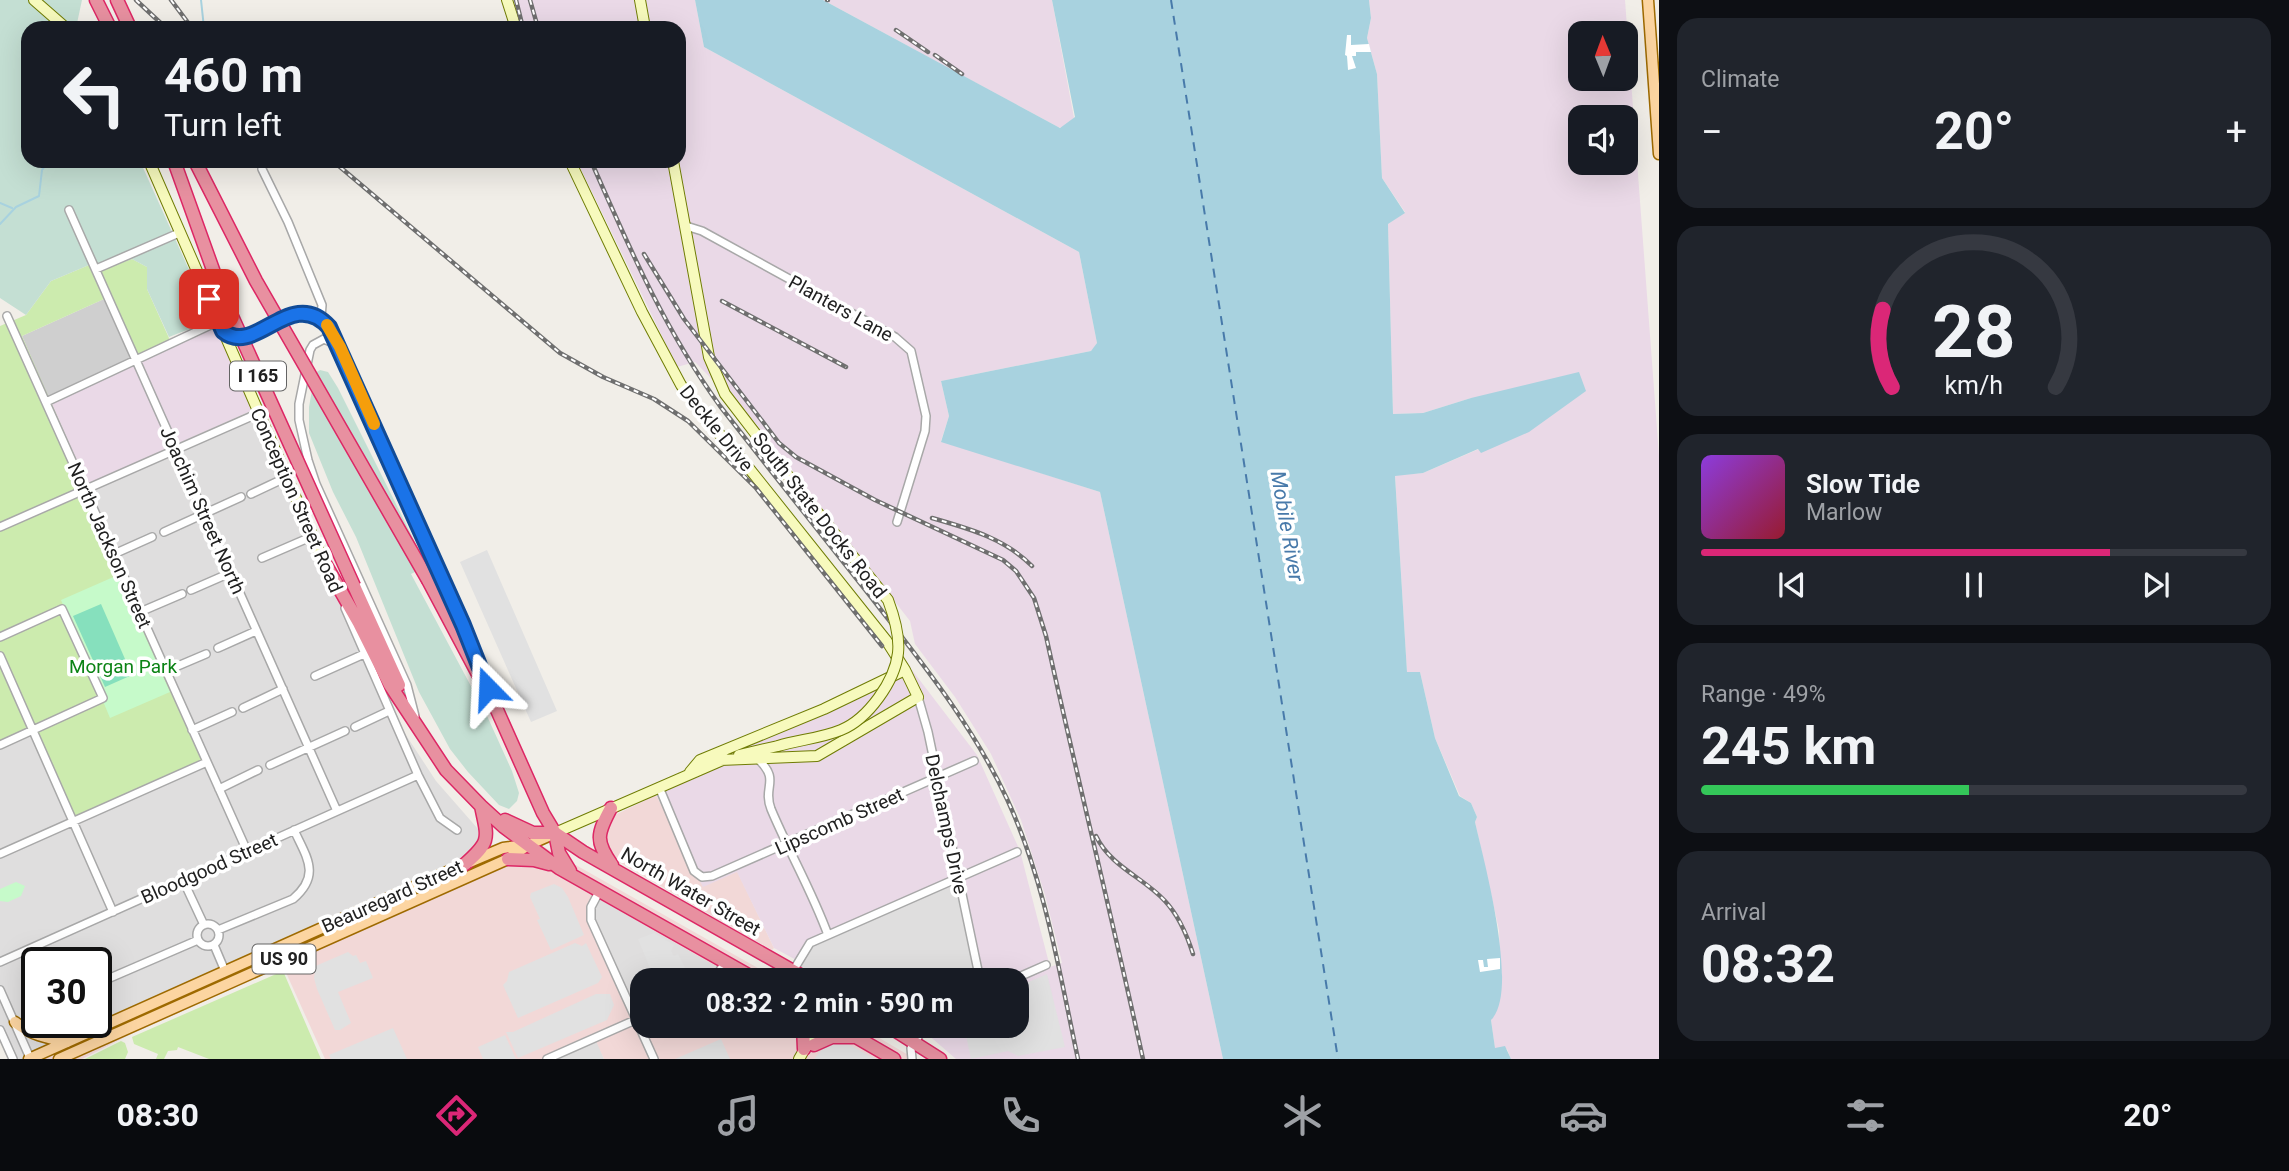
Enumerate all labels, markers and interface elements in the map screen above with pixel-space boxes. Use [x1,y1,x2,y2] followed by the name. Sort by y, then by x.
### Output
[1568,21,1638,91] north arrow
[1568,21,1638,175] map controls
[164,47,303,104] text: 460 m
[49,49,140,140] icon: left
[1701,66,1780,93] text: Climate
[1934,101,2014,162] text: 20°
[1568,105,1638,175] button: sound
[164,106,282,144] text: Turn left
[1701,110,1723,154] text: −
[2225,110,2247,154] text: +
[179,269,239,329] pin
[785,270,897,347] street label: Planters Lane
[190,280,228,318] icon: arrive
[1932,290,2016,376] text: 28
[230,362,286,390] road number: I 165
[1945,371,2003,400] text: km/h
[675,381,758,476] street label: Deckle Drive
[245,404,348,596] street label: Conception Street Road
[155,423,250,597] street label: Joachim Street North
[748,428,891,603] street label: South State Docks Road
[63,459,156,632] street label: North Jackson Street
[1265,469,1309,584] water label: Mobile River
[1806,469,1920,499] text: Slow Tide
[1806,499,1882,526] text: Marlow
[1773,566,1811,604] icon: previous
[1955,566,1993,604] icon: pause
[2137,566,2175,604] icon: next
[451,651,525,725] position arrow
[69,655,177,678] park label: Morgan Park
[1701,681,1826,708] text: Range · 49%
[1701,716,1876,777] text: 245 km
[920,752,973,896] street label: Delchamps Drive
[771,783,907,860] street label: Lipscomb Street
[137,828,281,909] street label: Bloodgood Street
[617,842,765,941] street label: North Water Street
[318,855,466,938] street label: Beauregard Street
[1701,899,1766,926] text: Arrival
[1701,934,1835,995] text: 08:32
[252,944,316,974] road number: US 90
[21,947,112,1038] speed limit sign: 30
[706,988,953,1018] text: 08:32 · 2 min · 590 m
[432,1091,481,1140] icon: directions
[714,1091,763,1140] icon: music
[996,1091,1045,1140] icon: phone
[1278,1091,1327,1140] icon: climate
[1559,1091,1608,1140] icon: car
[1841,1091,1890,1140] icon: filters
[116,1096,199,1134] text: 08:30
[2123,1096,2172,1134] text: 20°

